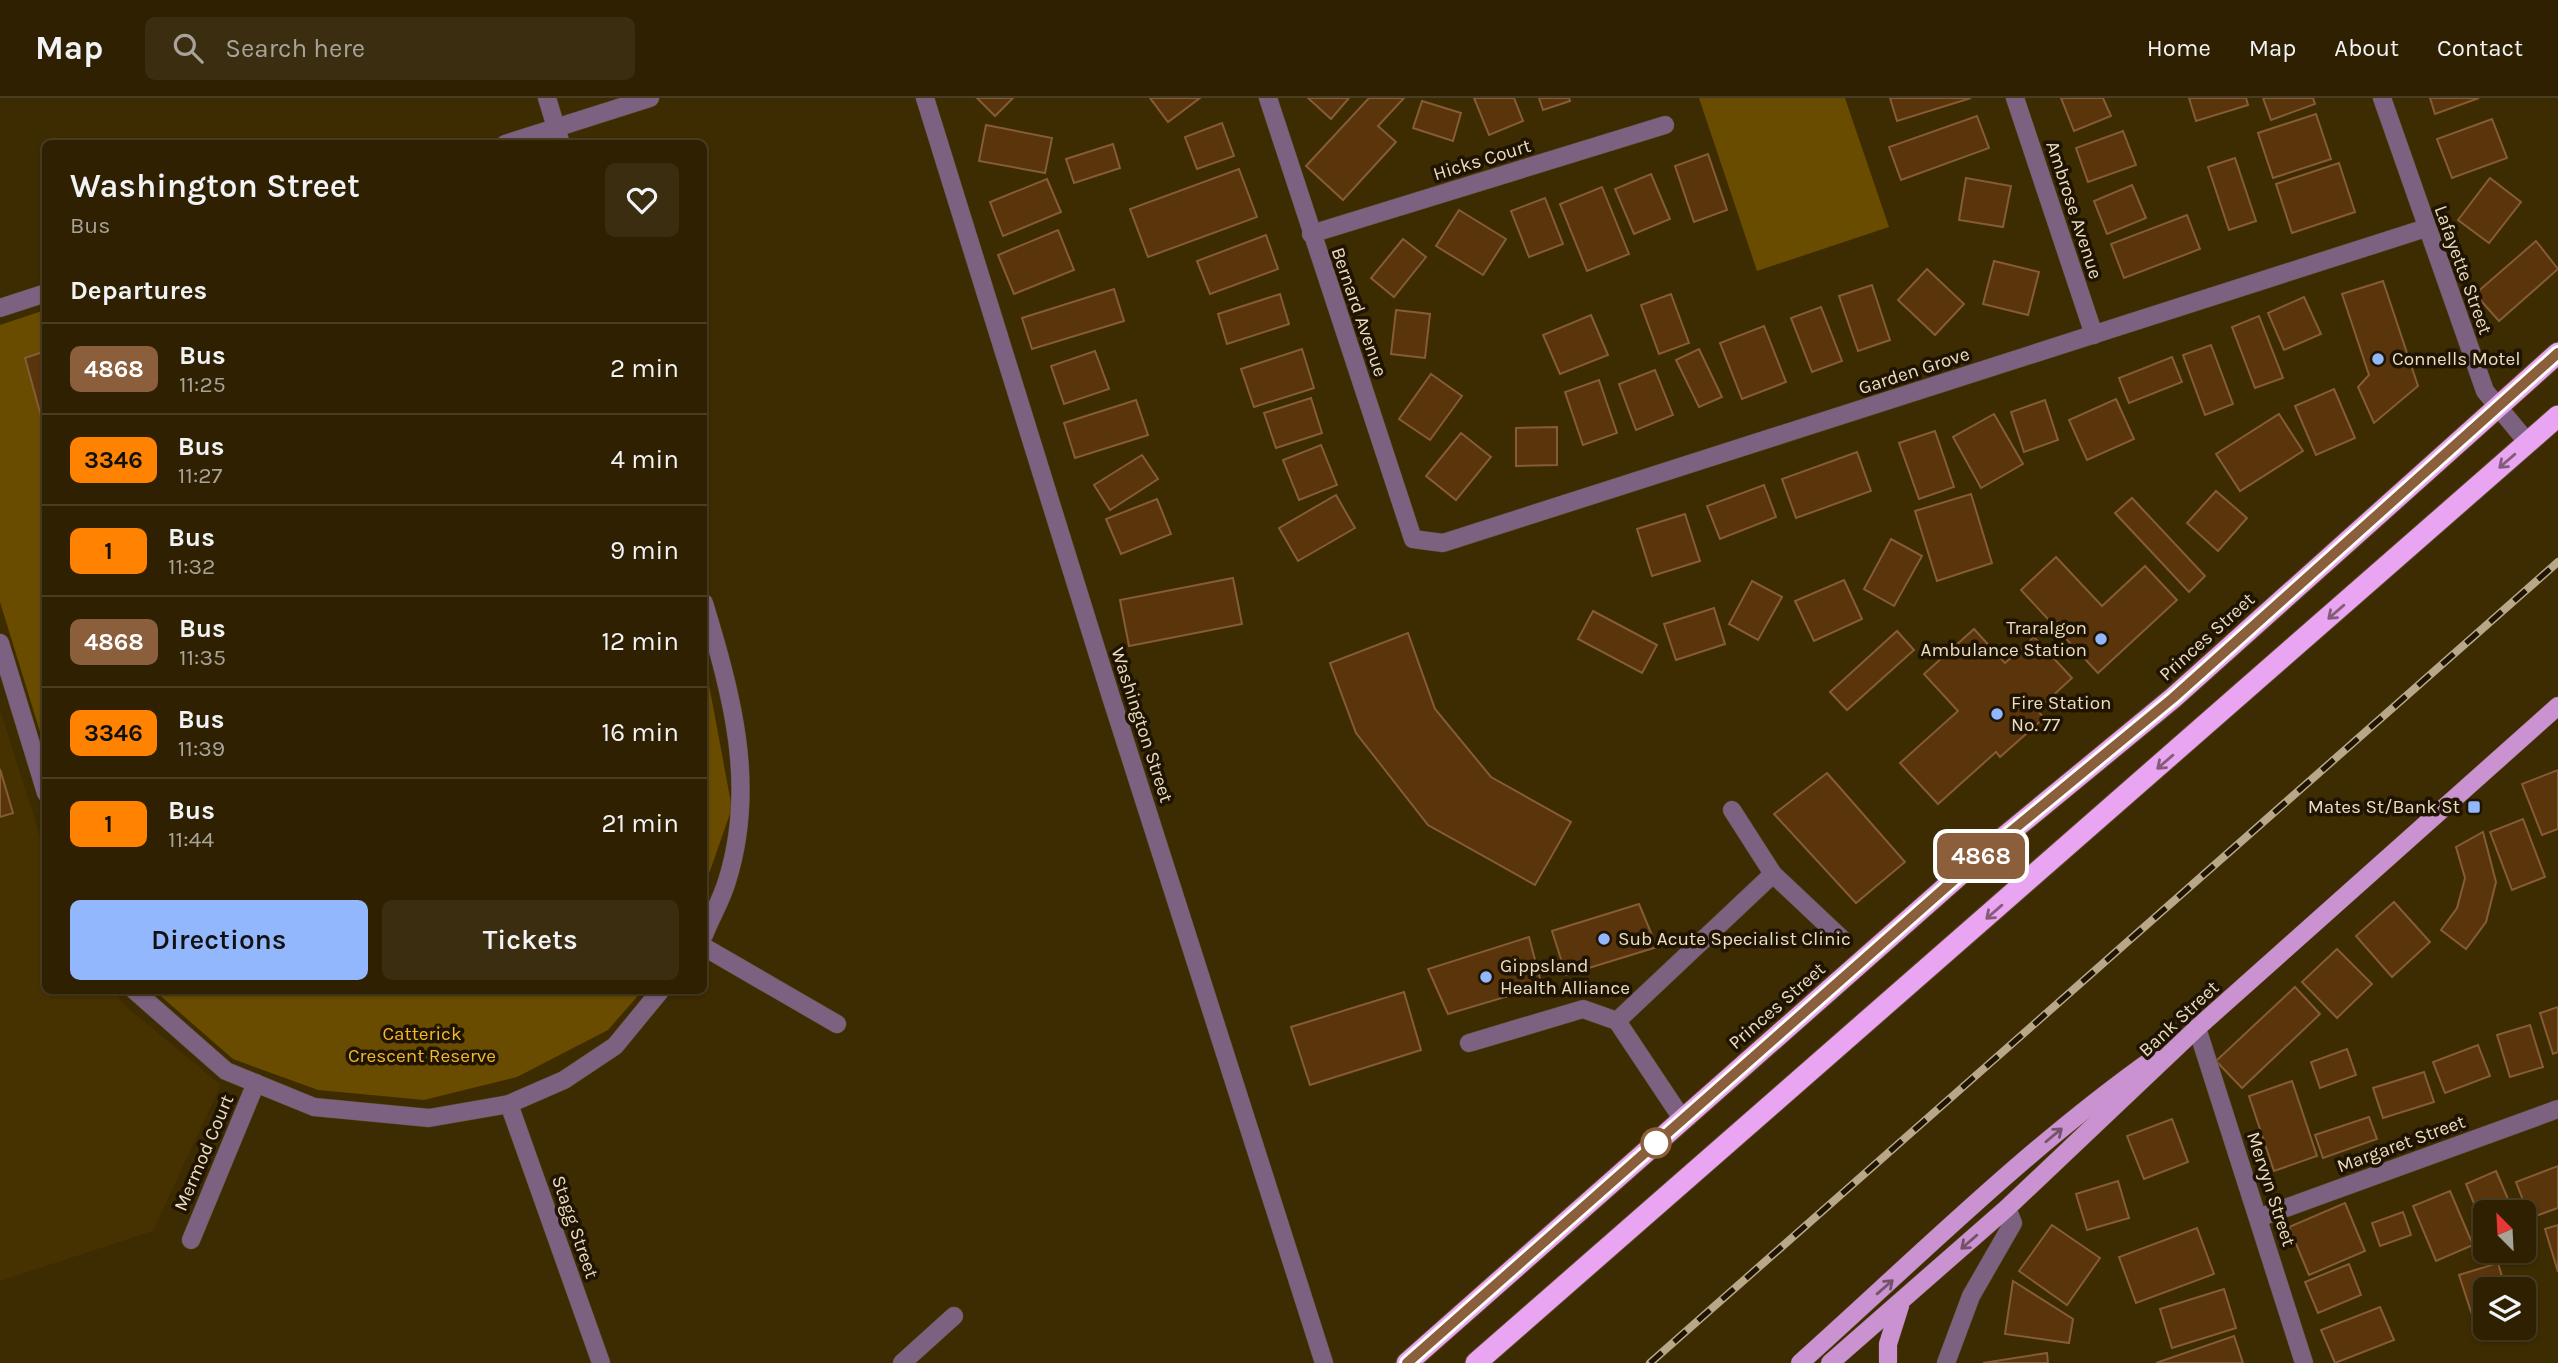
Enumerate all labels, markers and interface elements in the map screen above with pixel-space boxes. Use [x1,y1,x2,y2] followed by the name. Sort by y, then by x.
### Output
[145,17,635,80] search box
[35,29,103,67] text: Map
[169,29,207,67] icon: search
[225,33,365,64] text: Search here
[2147,34,2211,62] text: Home
[2249,34,2296,62] text: Map
[2334,34,2399,62] text: About
[2437,34,2523,62] text: Contact
[1431,135,1533,185] street label: Hicks Court
[2041,138,2107,282] street label: Ambrose Avenue
[605,163,679,237] button: heart
[70,167,360,205] text: Washington Street
[2429,203,2497,337] street label: Lafayette Street
[70,212,110,239] text: Bus
[1327,244,1391,380] street label: Bernard Avenue
[70,275,207,306] text: Departures
[179,340,226,371] text: Bus
[1856,343,1972,399] street label: Garden Grove
[2392,348,2521,370] place label: Connells Motel
[2370,351,2386,367] marker: Connells Motel
[610,353,679,384] text: 2 min
[84,355,144,383] text: 4868
[179,371,226,398] text: 11:25
[178,431,225,462] text: Bus
[611,444,679,475] text: 4 min
[84,446,143,474] text: 3346
[2499,453,2516,470] one-way arrow
[178,462,222,489] text: 11:27
[168,522,215,553] text: Bus
[610,535,679,566] text: 9 min
[104,537,113,565] text: 1
[168,553,215,580] text: 11:32
[2155,588,2259,686] street label: Princes Street
[2327,604,2345,620] one-way arrow
[179,613,226,644] text: Bus
[1920,617,2087,661] place label: Traralgon Ambulance Station
[601,626,679,657] text: 12 min
[84,628,144,656] text: 4868
[2093,631,2109,647] marker: Traralgon Ambulance Station
[179,644,226,671] text: 11:35
[1107,645,1177,805] street label: Washington Street
[2011,692,2112,736] place label: Fire Station No. 77
[178,704,225,735] text: Bus
[1989,706,2005,722] marker: Fire Station No. 77
[602,717,679,748] text: 16 min
[84,719,143,747] text: 3346
[178,735,225,762] text: 11:39
[2157,754,2175,770] one-way arrow
[168,795,215,826] text: Bus
[2308,796,2460,818] place label: Mates St/Bank St
[2466,799,2482,815] marker: Mates St/Bank St
[601,808,679,839] text: 21 min
[104,810,113,838] text: 1
[168,826,214,853] text: 11:44
[1932,833,2030,879] line badge: 4868
[1951,842,2011,870] text: 4868
[70,900,368,980] button: Directions
[382,900,679,980] button: Tickets
[1985,904,2003,920] one-way arrow
[1618,928,1851,950] place label: Sub Acute Specialist Clinic
[1596,931,1612,947] marker: Sub Acute Specialist Clinic
[1500,955,1630,999] place label: Gippsland Health Alliance
[1724,958,1830,1054] street label: Princes Street
[1478,969,1494,985] marker: Gippsland Health Alliance
[2135,976,2223,1062] street label: Bank Street
[348,1023,496,1067] park label: Catterick Crescent Reserve
[170,1092,238,1214] street label: Mermod Court
[2334,1111,2468,1177] street label: Margaret Street
[1641,1128,1671,1158] unlabelled marker
[2045,1128,2063,1143] one-way arrow
[2242,1129,2300,1249] street label: Mervyn Street
[547,1173,603,1281] street label: Stagg Street
[2473,1200,2536,1264] north arrow
[2473,1200,2536,1340] map controls
[1960,1234,1978,1250] one-way arrow
[2473,1277,2536,1340] button: layers
[1876,1279,1894,1295] one-way arrow

